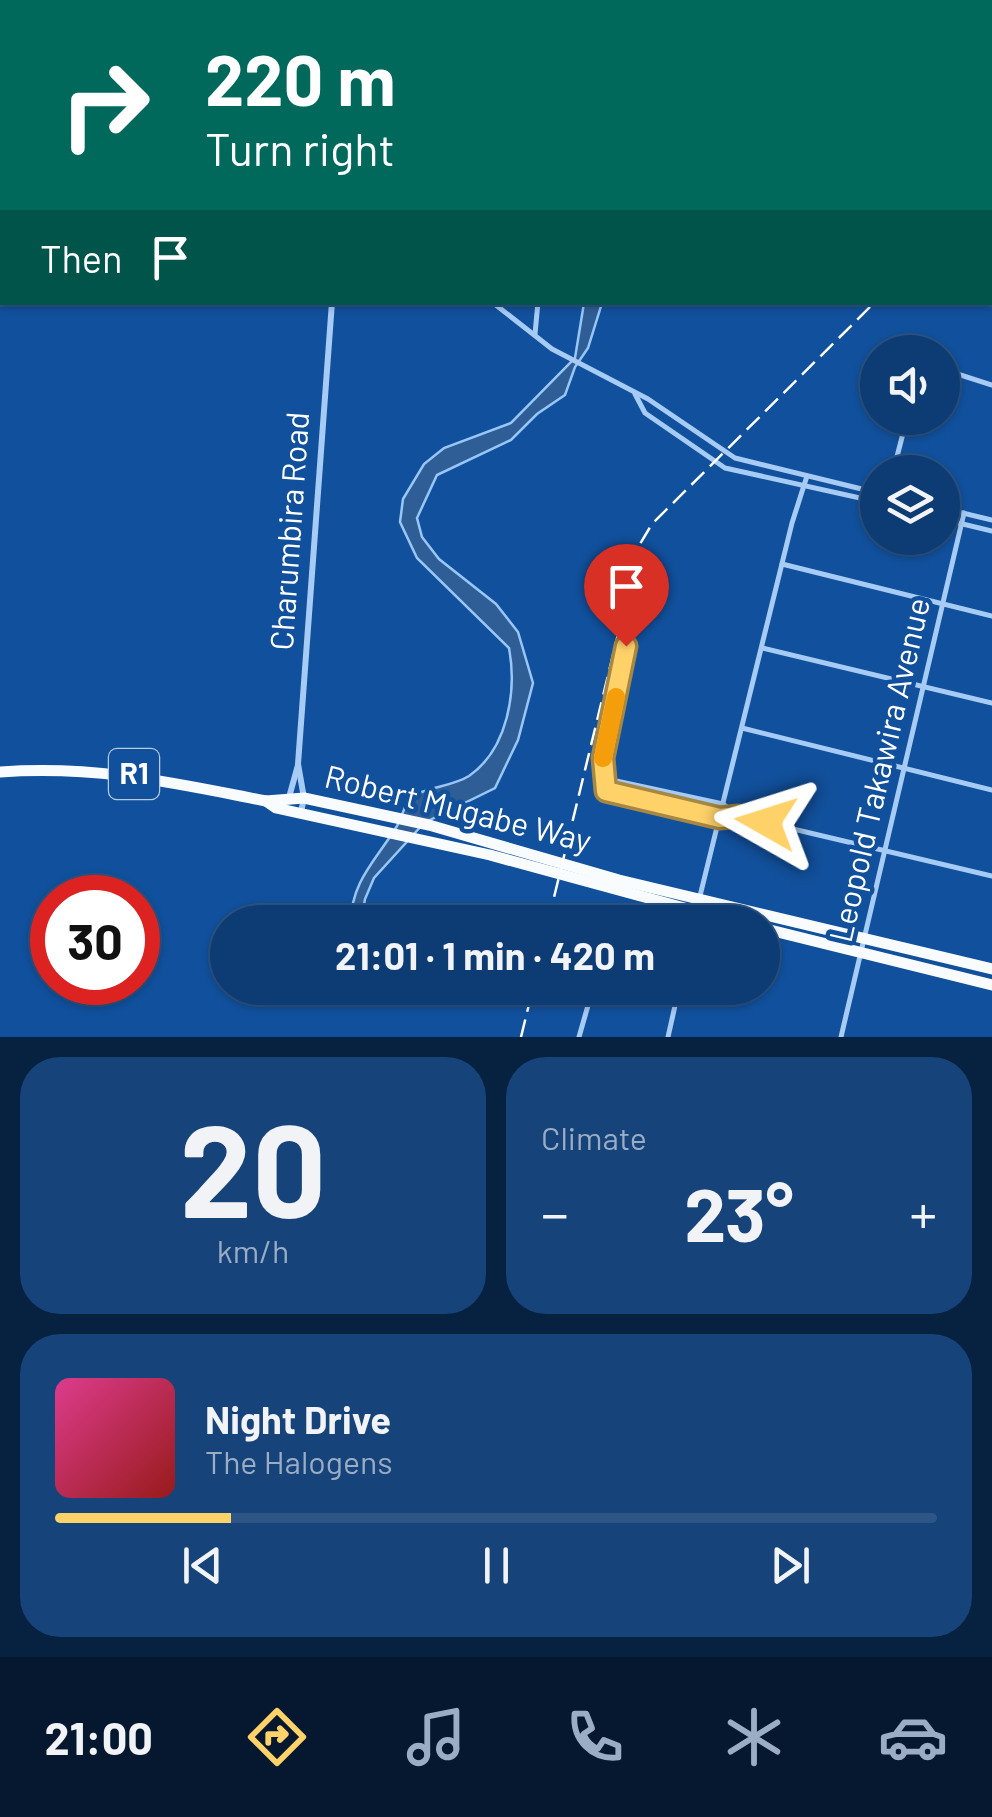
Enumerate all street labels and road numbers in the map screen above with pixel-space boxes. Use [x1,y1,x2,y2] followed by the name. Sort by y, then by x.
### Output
[261,410,315,651] street label: Charumbira Road
[820,594,936,945] street label: Leopold Takawira Avenue
[109,749,159,799] road number: R1
[321,756,596,859] street label: Robert Mugabe Way

